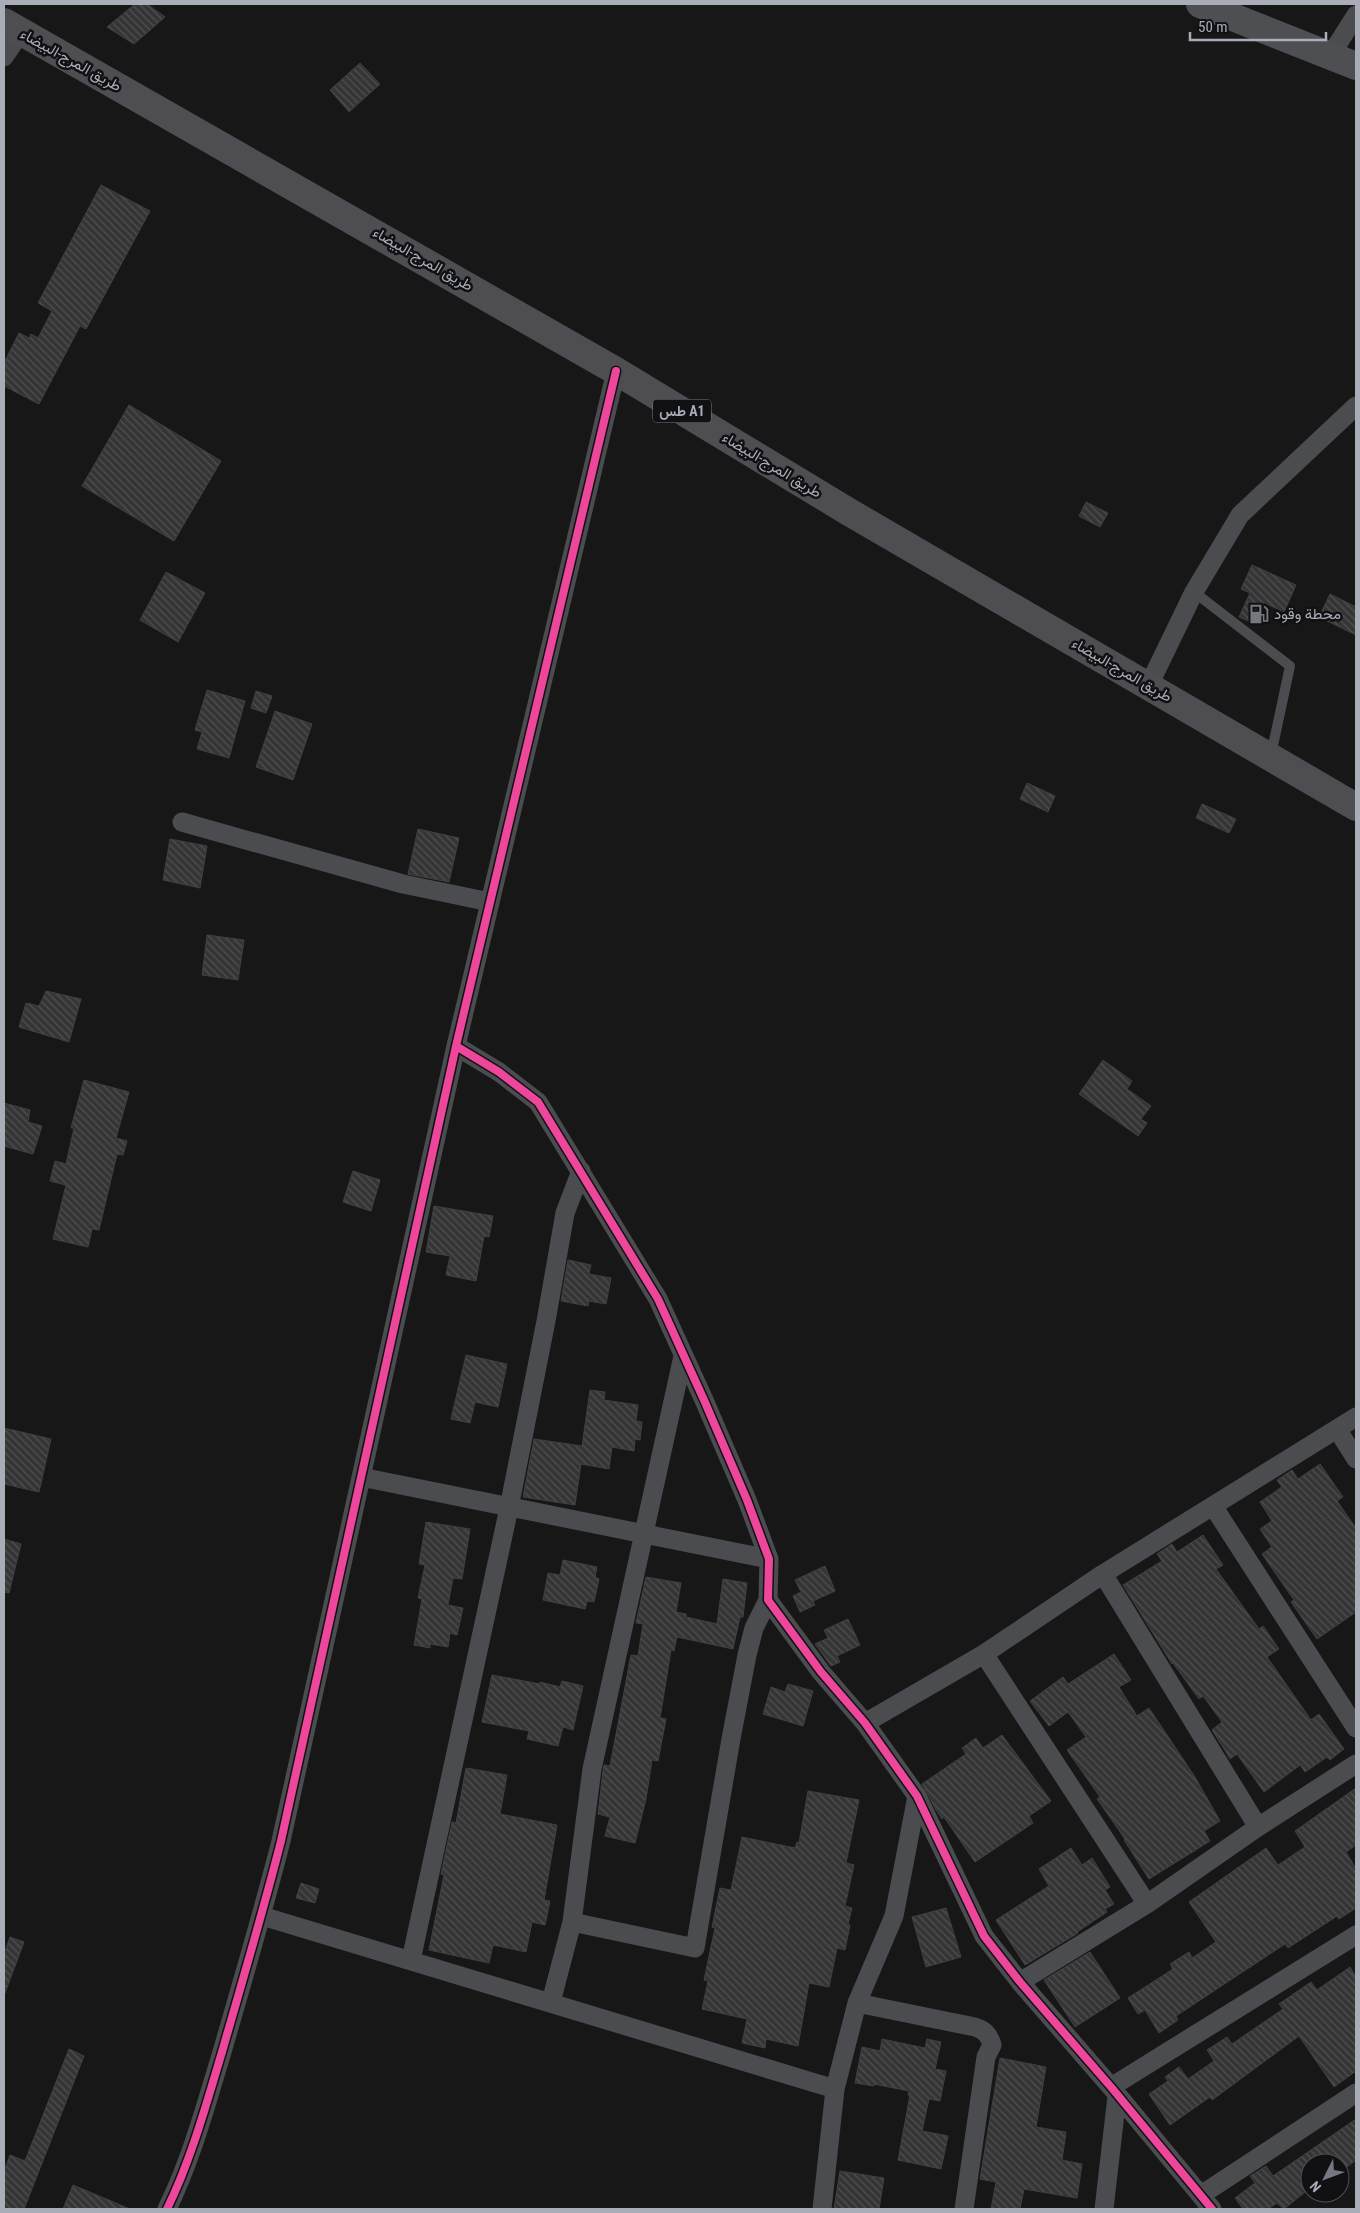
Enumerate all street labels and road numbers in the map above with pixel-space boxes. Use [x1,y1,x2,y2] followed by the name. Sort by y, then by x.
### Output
[16,25,125,97] street label: طريق المرج-البيضاء
[369,223,476,297] street label: طريق المرج-البيضاء
[653,400,711,422] road number: طس A1
[718,428,825,504] street label: طريق المرج-البيضاء
[1068,634,1175,708] street label: طريق المرج-البيضاء

